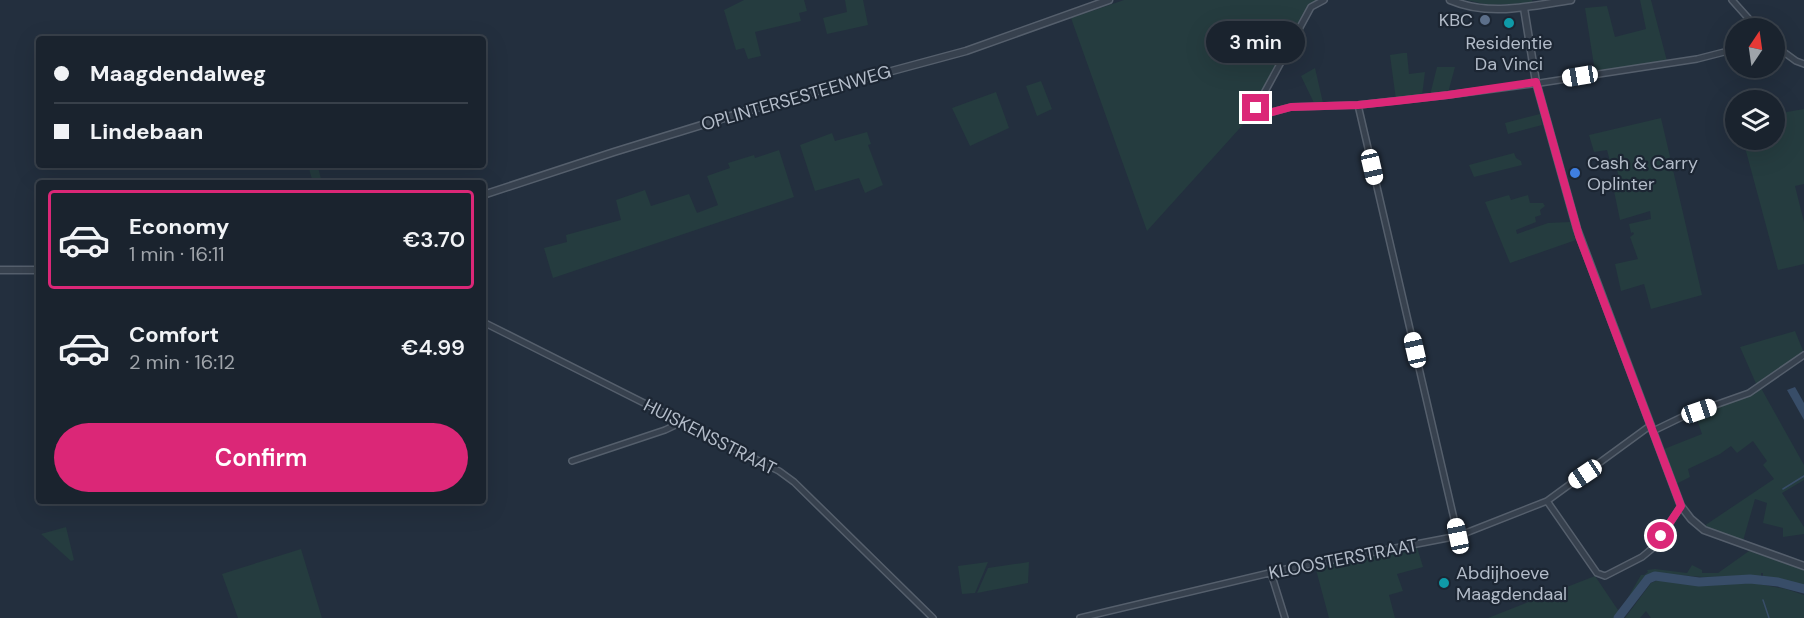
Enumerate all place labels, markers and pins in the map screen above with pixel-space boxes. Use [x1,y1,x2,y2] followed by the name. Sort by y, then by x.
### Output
[1439,8,1473,32] place label: KBC
[1478,13,1492,27] marker: KBC
[1502,16,1516,30] marker: Residentie Da Vinci
[1465,31,1553,76] place label: Residentie Da Vinci
[1587,151,1698,196] place label: Cash & Carry Oplinter
[1568,166,1582,180] marker: Cash & Carry Oplinter
[1456,561,1567,606] place label: Abdijhoeve Maagdendaal
[1437,576,1451,590] marker: Abdijhoeve Maagdendaal

